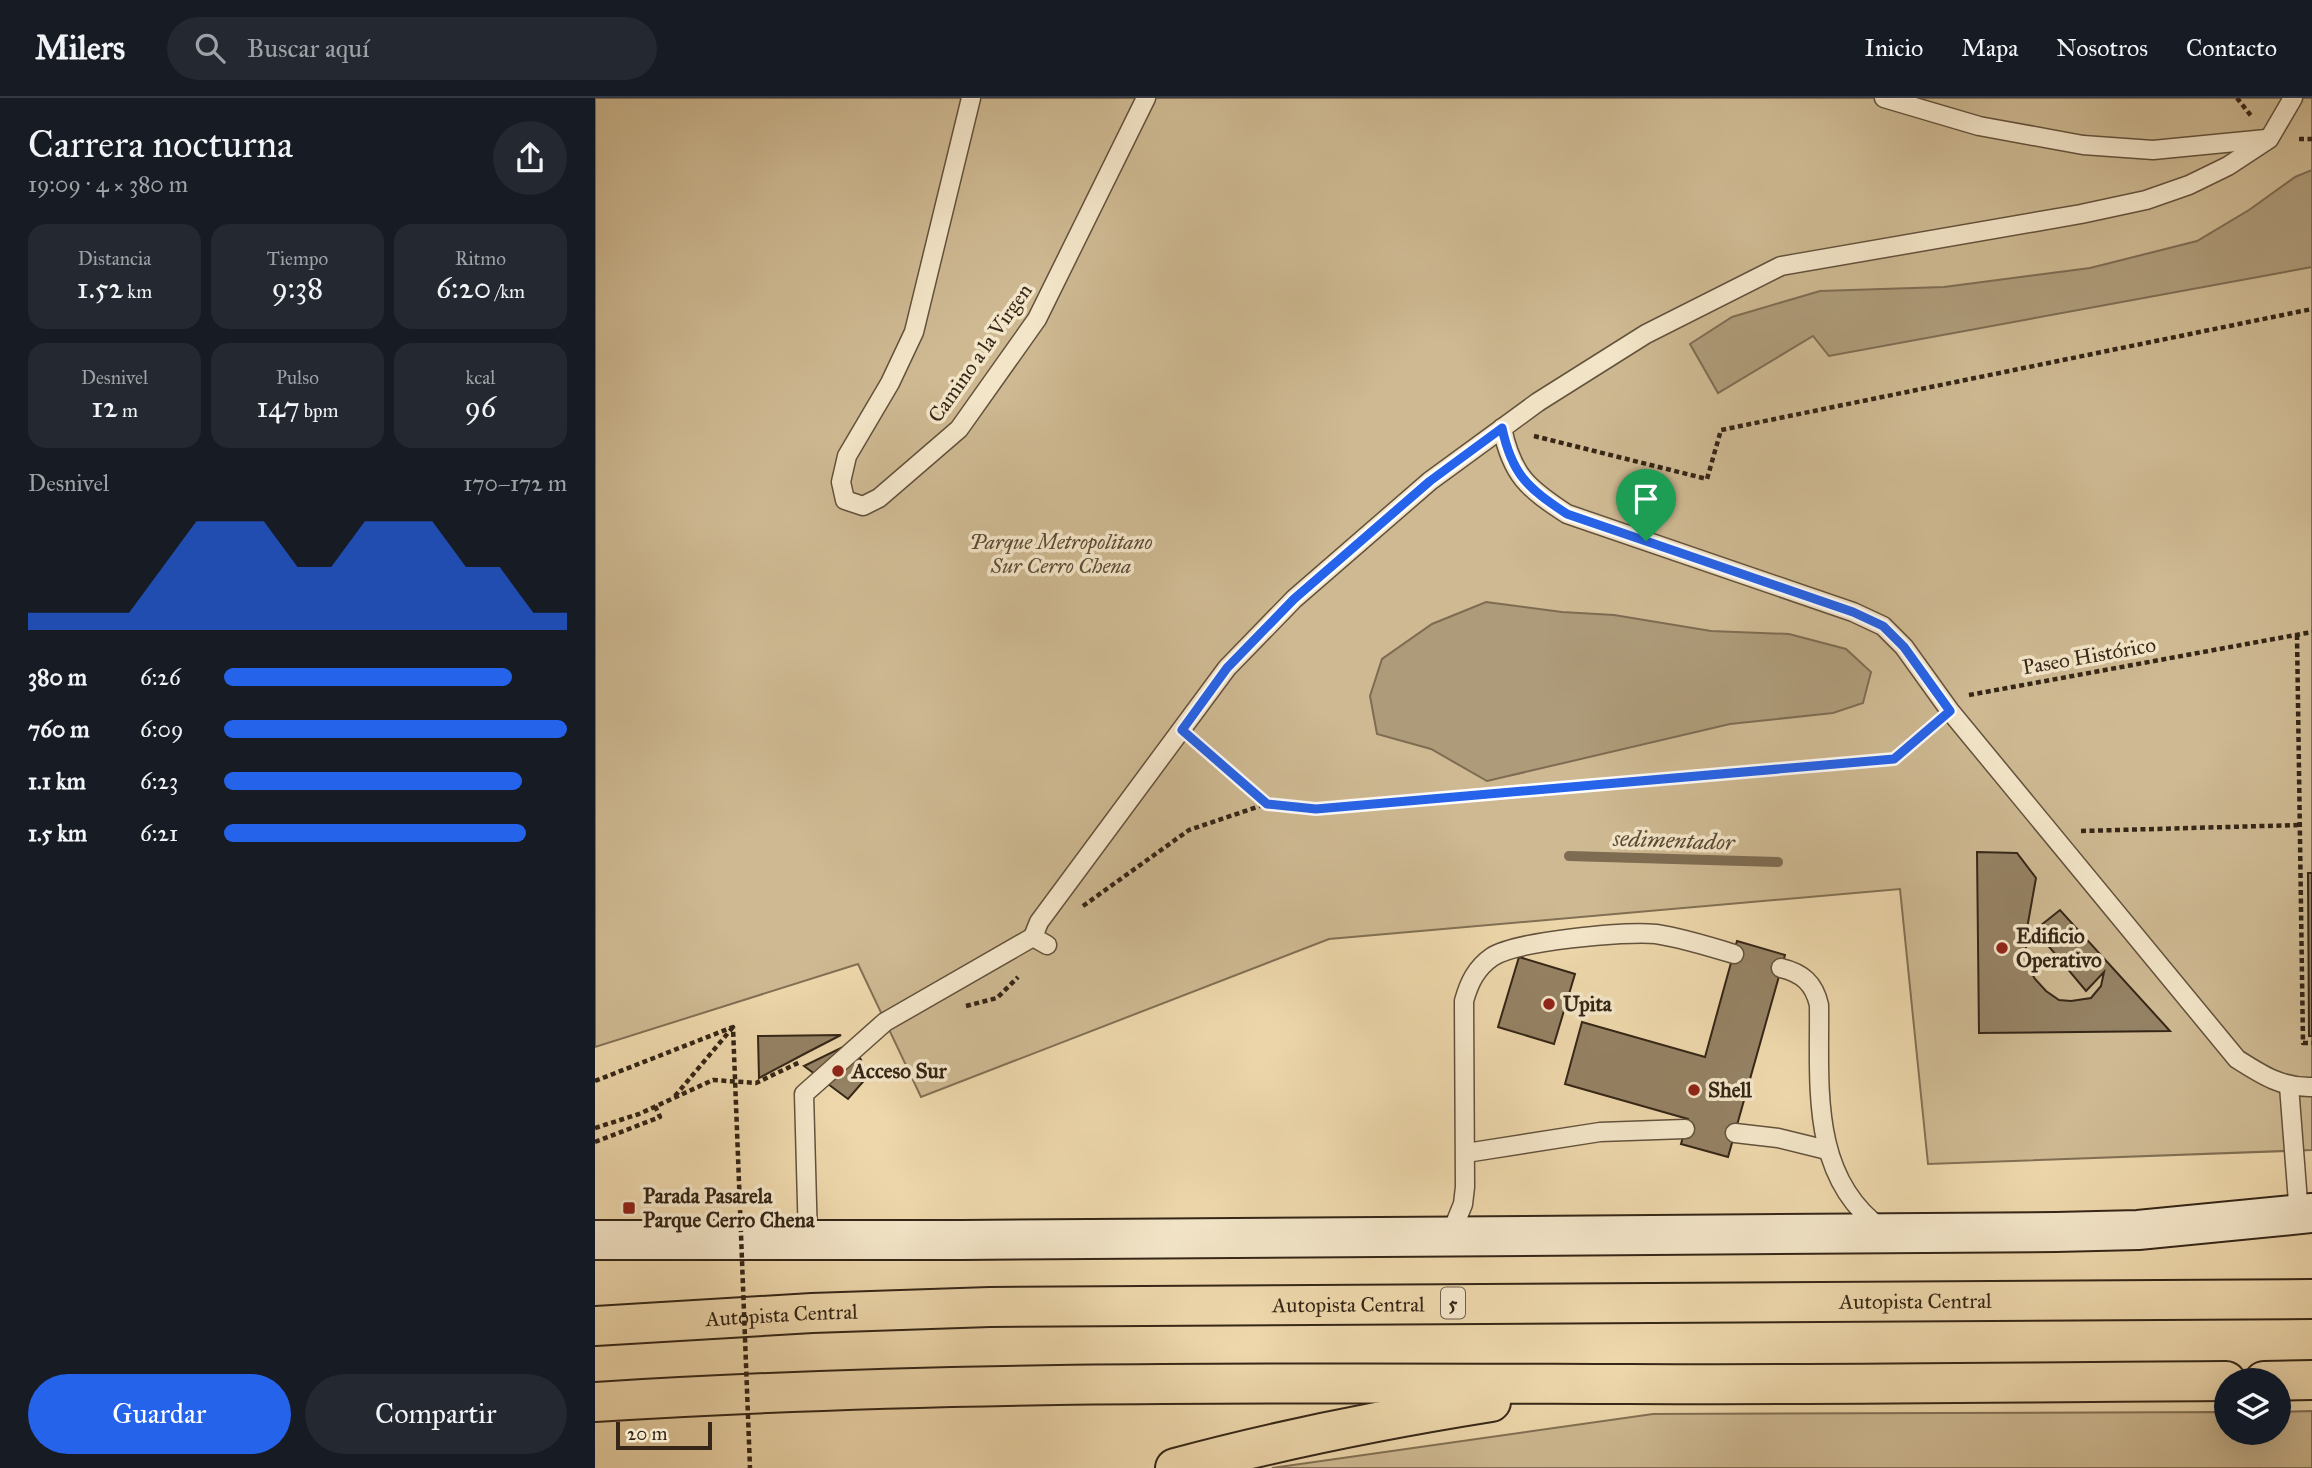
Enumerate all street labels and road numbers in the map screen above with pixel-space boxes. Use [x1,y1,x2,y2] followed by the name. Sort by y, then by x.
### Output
[922,278,1038,428] street label: Camino a la Virgen
[2020,631,2158,681] street label: Paseo Histórico
[1441,1288,1465,1318] road number: 5
[1838,1288,1992,1315] street label: Autopista Central
[1271,1291,1425,1318] street label: Autopista Central
[704,1298,859,1332] street label: Autopista Central

